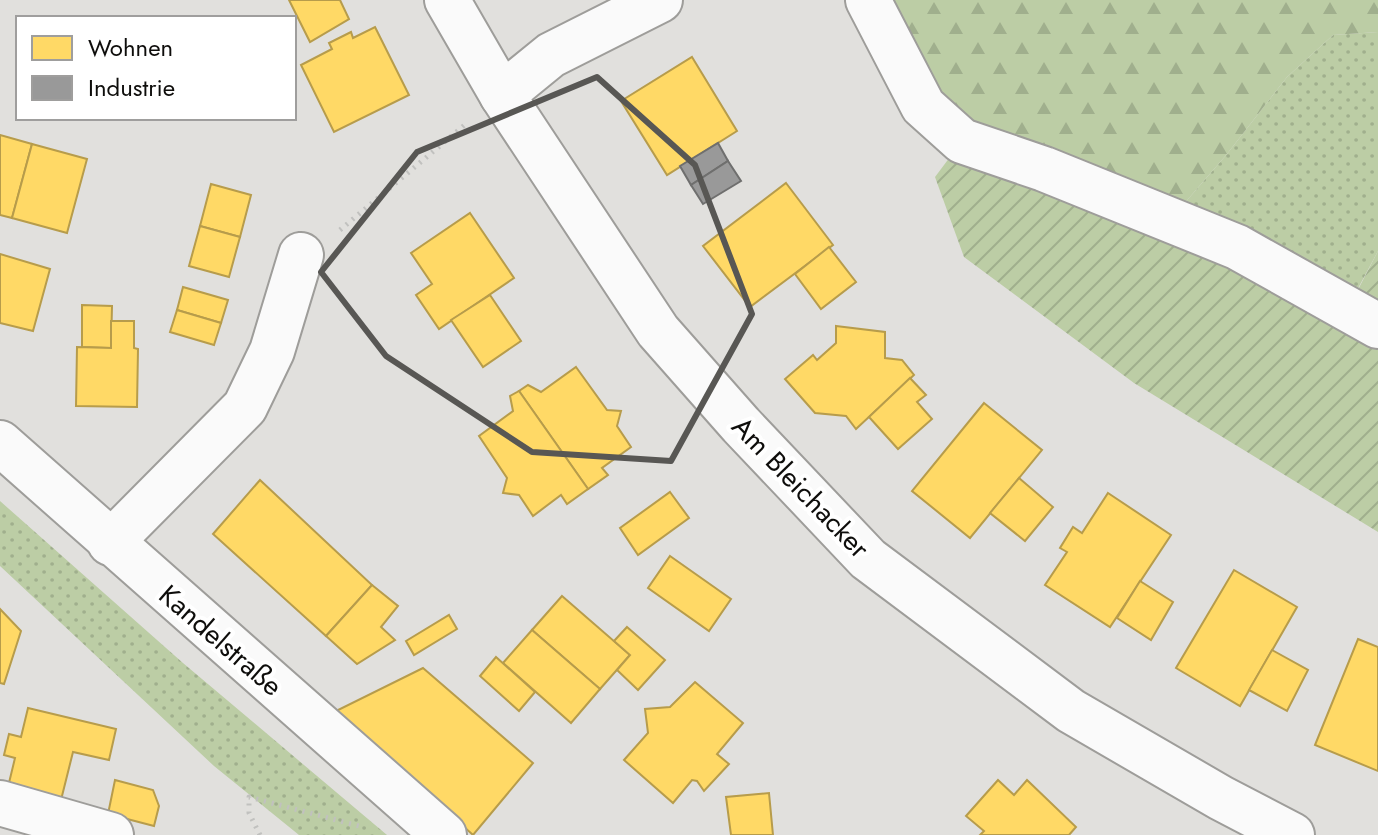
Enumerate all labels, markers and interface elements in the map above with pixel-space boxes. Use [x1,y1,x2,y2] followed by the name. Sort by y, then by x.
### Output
[16,16,296,120] legend
[88,30,173,65] text: Wohnen
[88,70,175,105] text: Industrie
[722,407,879,568] street label: Am Bleichacker
[150,575,292,706] street label: Kandelstraße

